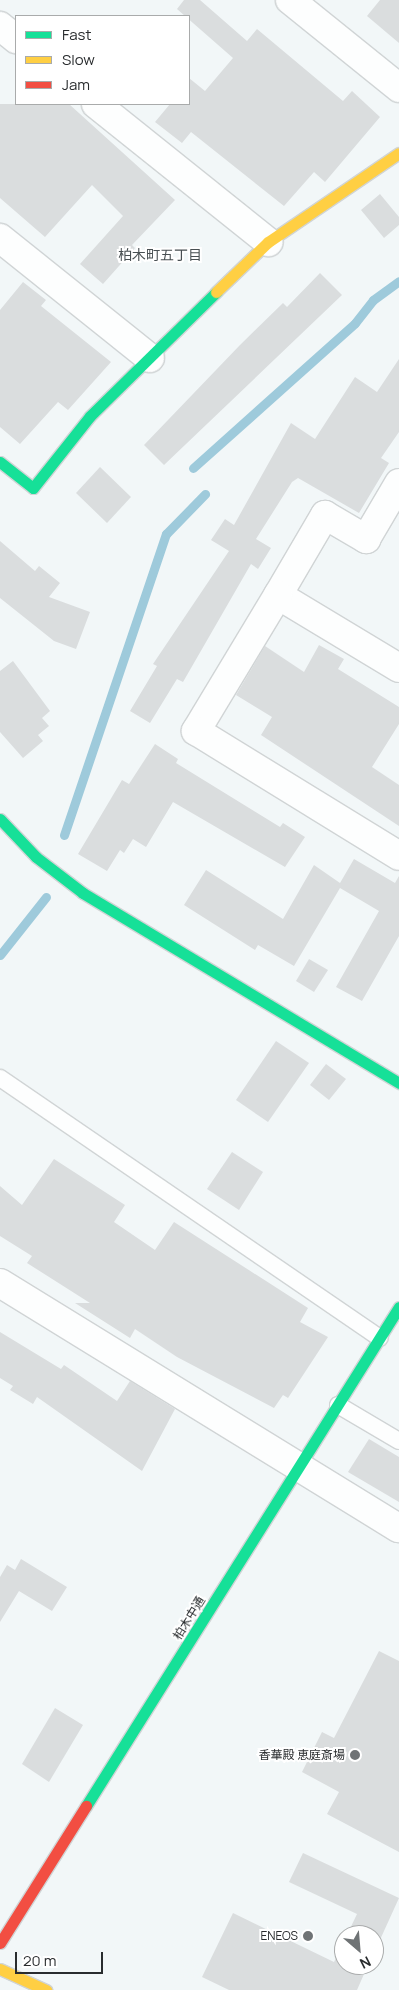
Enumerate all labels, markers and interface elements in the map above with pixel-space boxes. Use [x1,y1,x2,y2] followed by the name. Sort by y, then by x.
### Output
[15,15,190,105] legend
[62,24,91,45] text: Fast
[62,49,95,70] text: Slow
[62,74,90,95] text: Jam
[118,247,202,263] district label: 柏木町五丁目
[170,1594,208,1642] street label: 柏木中通
[259,1748,345,1762] place label: 香華殿 恵庭斎場
[349,1749,361,1761] marker: 香華殿 恵庭斎場
[334,1925,384,1975] north arrow
[260,1929,298,1943] place label: ENEOS
[302,1930,314,1942] marker: ENEOS
[18,1942,105,1974] scale bar
[23,1950,56,1971] text: 20 m
[357,1952,374,1974] text: N

